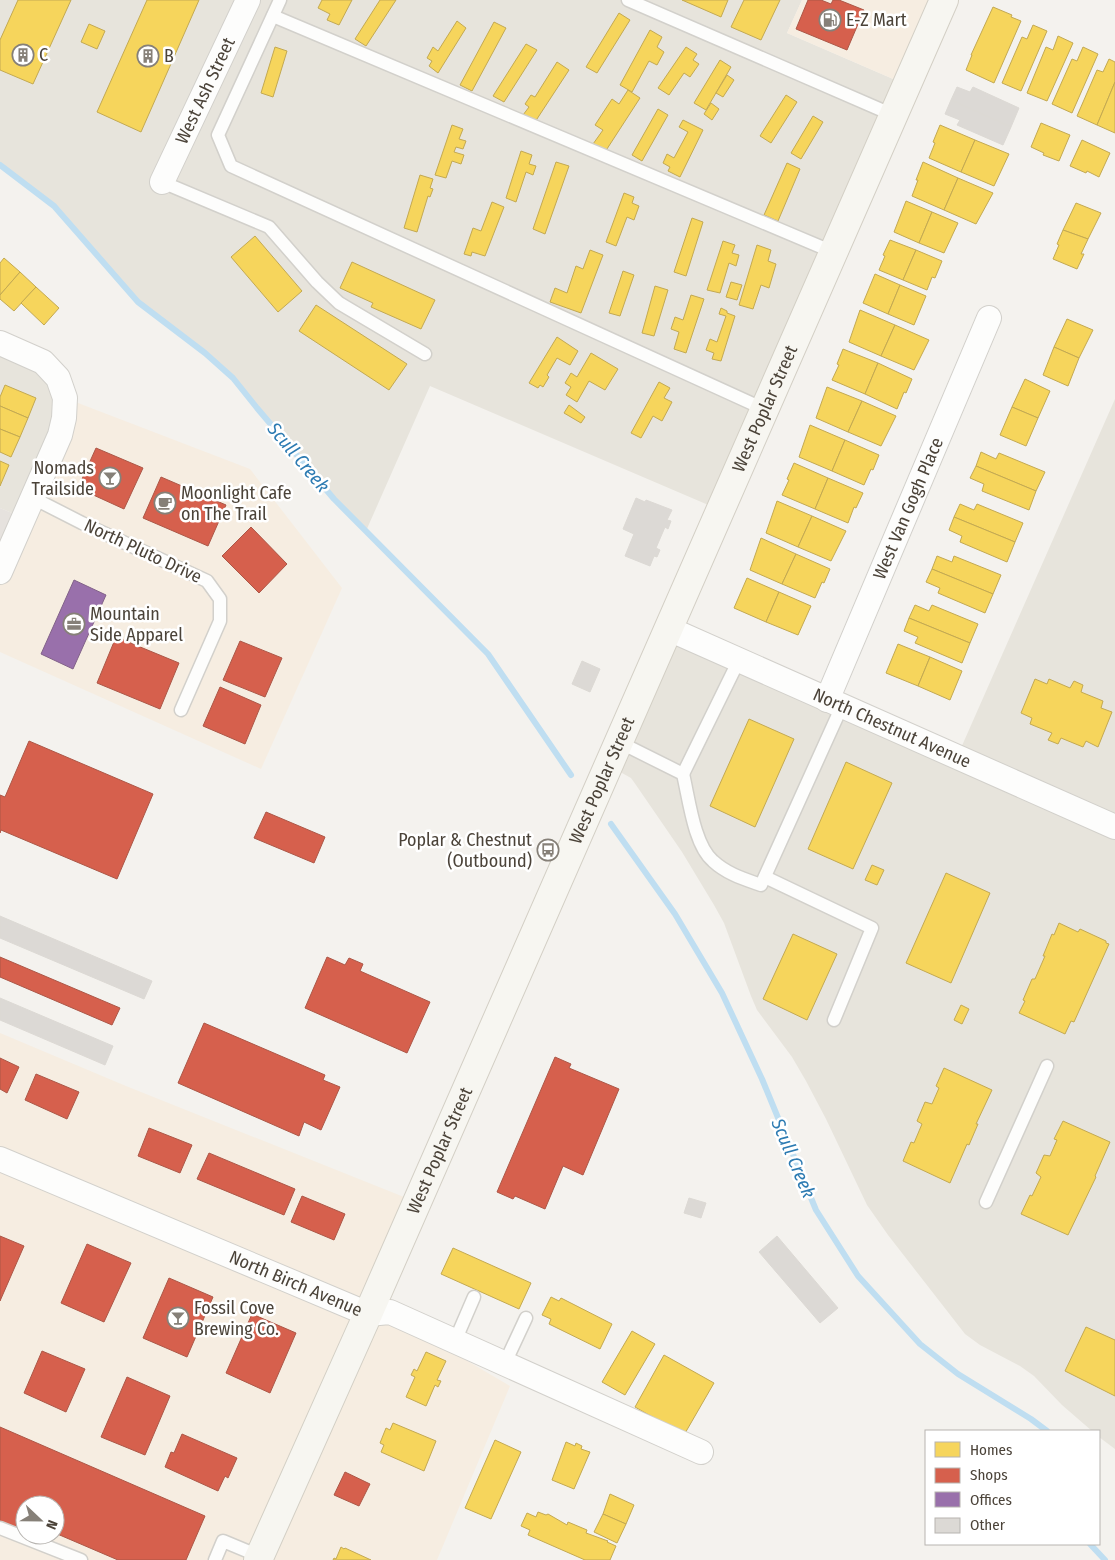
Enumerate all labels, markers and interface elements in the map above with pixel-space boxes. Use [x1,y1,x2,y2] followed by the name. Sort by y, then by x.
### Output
[818,8,842,32] fuel station icon: E-Z Mart
[846,9,907,31] place label: E-Z Mart
[171,34,240,147] street label: West Ash Street
[11,43,35,67] building icon: C
[39,44,48,66] place label: C
[136,44,160,68] building icon: B
[164,45,174,67] place label: B
[727,342,802,475] street label: West Poplar Street
[262,417,334,497] water label: Scull Creek
[868,434,948,583] street label: West Van Gogh Place
[32,457,94,500] place label: Nomads Trailside
[98,466,122,490] bar icon: Nomads Trailside
[181,482,292,525] place label: Moonlight Cafe on The Trail
[153,491,177,515] cafe icon: Moonlight Cafe on The Trail
[81,514,205,588] street label: North Pluto Drive
[90,603,183,646] place label: Mountain Side Apparel
[62,612,86,636] office icon: Mountain Side Apparel
[810,683,974,773] street label: North Chestnut Avenue
[564,714,639,847] street label: West Poplar Street
[398,829,532,872] place label: Poplar & Chestnut (Outbound)
[536,838,560,862] bus stop icon: Poplar & Chestnut (Outbound)
[402,1084,477,1217] street label: West Poplar Street
[766,1114,821,1201] water label: Scull Creek
[226,1246,366,1321] street label: North Birch Avenue
[194,1297,279,1340] place label: Fossil Cove Brewing Co.
[166,1306,190,1330] bar icon: Fossil Cove Brewing Co.
[925,1430,1100,1545] legend
[970,1441,1012,1459] text: Homes
[970,1466,1008,1484] text: Shops
[970,1491,1012,1509] text: Offices
[15,1495,65,1545] north arrow
[970,1516,1006,1534] text: Other
[42,1518,61,1532] text: N

